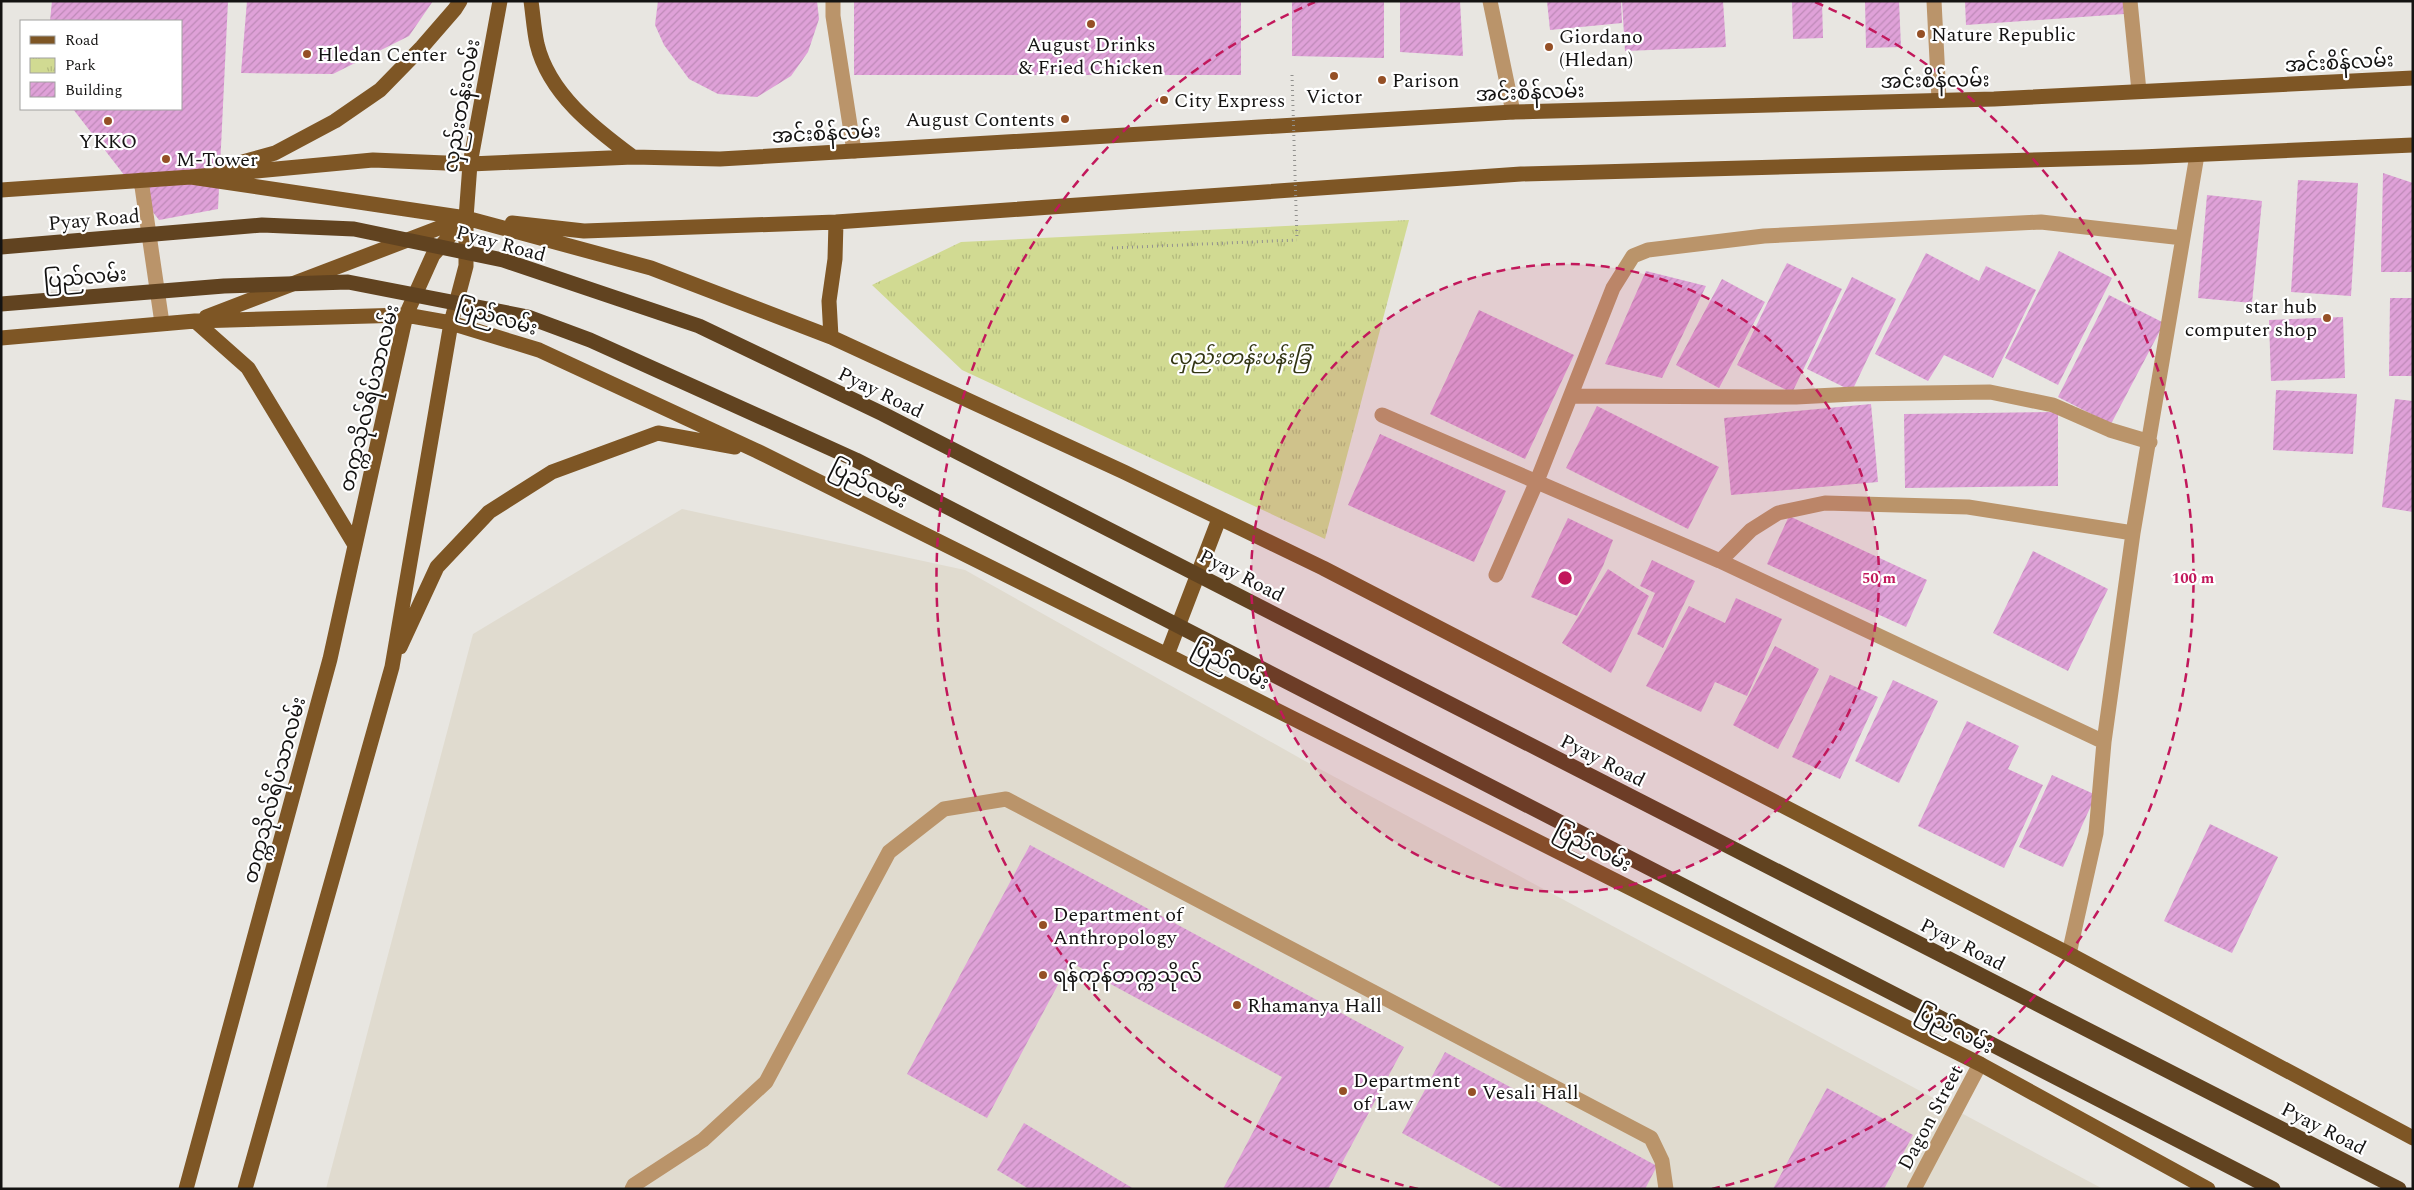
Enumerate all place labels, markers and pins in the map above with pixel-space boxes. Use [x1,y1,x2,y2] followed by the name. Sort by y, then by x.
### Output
[1085,18,1097,30] marker: August Drinks & Fried Chicken
[1931,20,2076,50] place label: Nature Republic
[1559,22,1643,75] place label: Giordano (Hledan)
[1915,28,1927,40] marker: Nature Republic
[1019,30,1163,83] place label: August Drinks & Fried Chicken
[317,40,447,70] place label: Hledan Center
[1543,41,1555,53] marker: Giordano (Hledan)
[301,48,313,60] marker: Hledan Center
[1392,66,1459,96] place label: Parison
[1328,70,1340,82] marker: Victor
[1376,74,1388,86] marker: Parison
[1306,82,1362,112] place label: Victor
[1174,86,1285,116] place label: City Express
[1158,94,1170,106] marker: City Express
[905,105,1055,135] place label: August Contents
[1059,113,1071,125] marker: August Contents
[102,115,114,127] marker: YKKO
[79,127,137,157] place label: YKKO
[176,145,258,175] place label: M-Tower
[160,153,172,165] marker: M-Tower
[2185,292,2317,345] place label: star hub computer shop
[2321,312,2333,324] marker: star hub computer shop
[1556,569,1574,587] centre of rings
[1053,900,1185,953] place label: Department of Anthropology
[1037,919,1049,931] marker: Department of Anthropology
[1053,961,1202,992] place label: ရန်ကုန်တက္ကသိုလ်
[1037,969,1049,981] marker: ရန်ကုန်တက္ကသိုလ်
[1247,991,1382,1021] place label: Rhamanya Hall
[1231,999,1243,1011] marker: Rhamanya Hall
[1353,1066,1460,1119] place label: Department of Law
[1482,1078,1579,1108] place label: Vesali Hall
[1337,1085,1349,1097] marker: Department of Law
[1466,1086,1478,1098] marker: Vesali Hall

